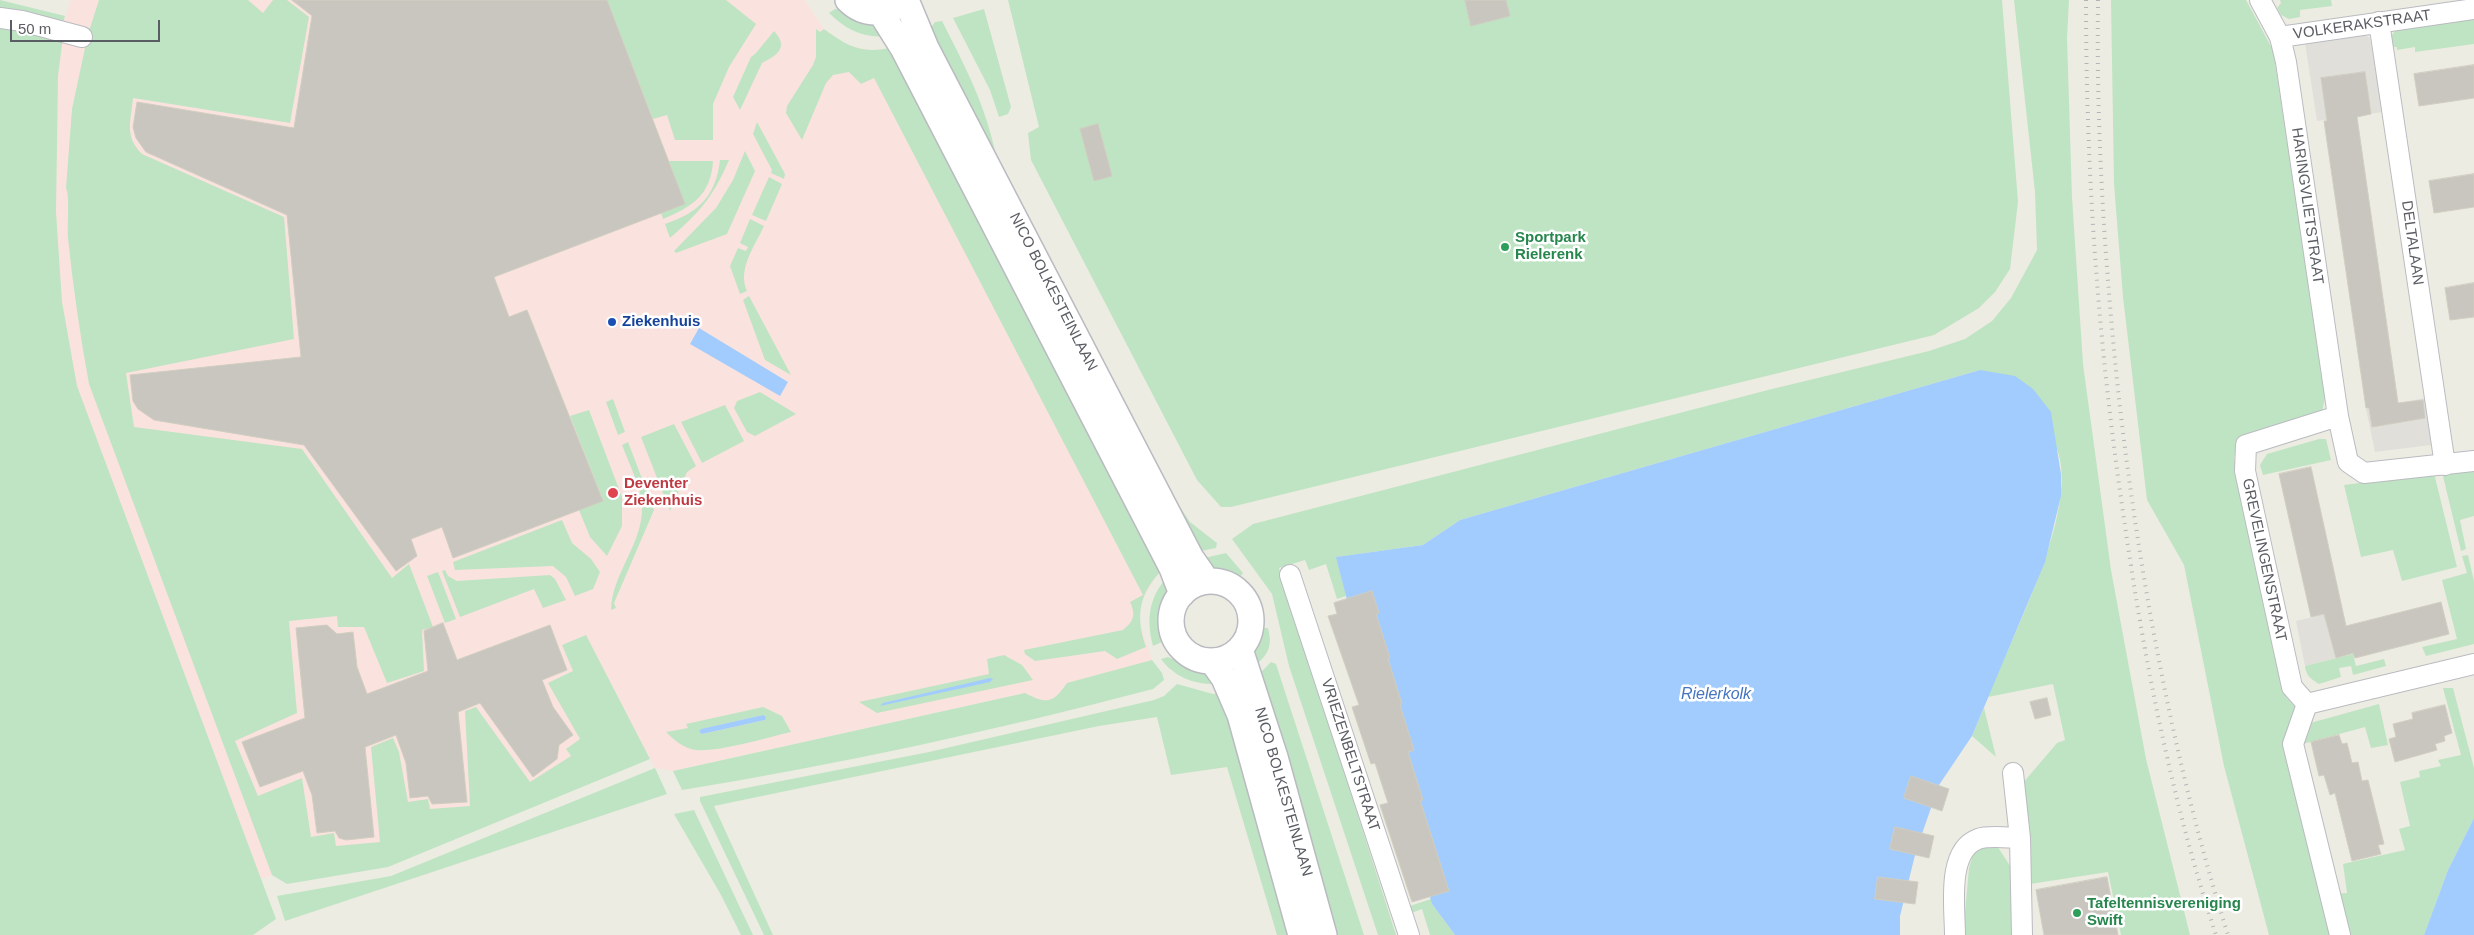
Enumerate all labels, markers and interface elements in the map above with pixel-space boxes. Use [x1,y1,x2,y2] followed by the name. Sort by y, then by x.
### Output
[2292,6,2432,44] street label: VOLKERAKSTRAAT
[12,10,162,42] scale bar
[18,20,51,37] text: 50 m
[2287,126,2327,286] street label: HARINGVLIETSTRAAT
[2397,200,2427,286] street label: DELTALAAN
[1005,210,1101,374] street label: NICO BOLKESTEINLAAN
[1515,229,1586,264] place label: Sportpark Rielerenk
[1499,241,1511,253] marker: Sportpark Rielerenk
[622,313,700,331] place label: Ziekenhuis
[606,316,618,328] marker: Ziekenhuis
[624,475,702,510] place label: Deventer Ziekenhuis
[2238,477,2290,643] street label: GREVELINGENSTRAAT
[606,486,620,500] marker: Deventer Ziekenhuis
[1317,676,1383,834] street label: VRIEZENBELTSTRAAT
[1681,685,1751,705] water label: Rielerkolk
[1250,705,1316,879] street label: NICO BOLKESTEINLAAN
[2087,895,2241,930] place label: Tafeltennisvereniging Swift
[2071,907,2083,919] marker: Tafeltennisvereniging Swift

